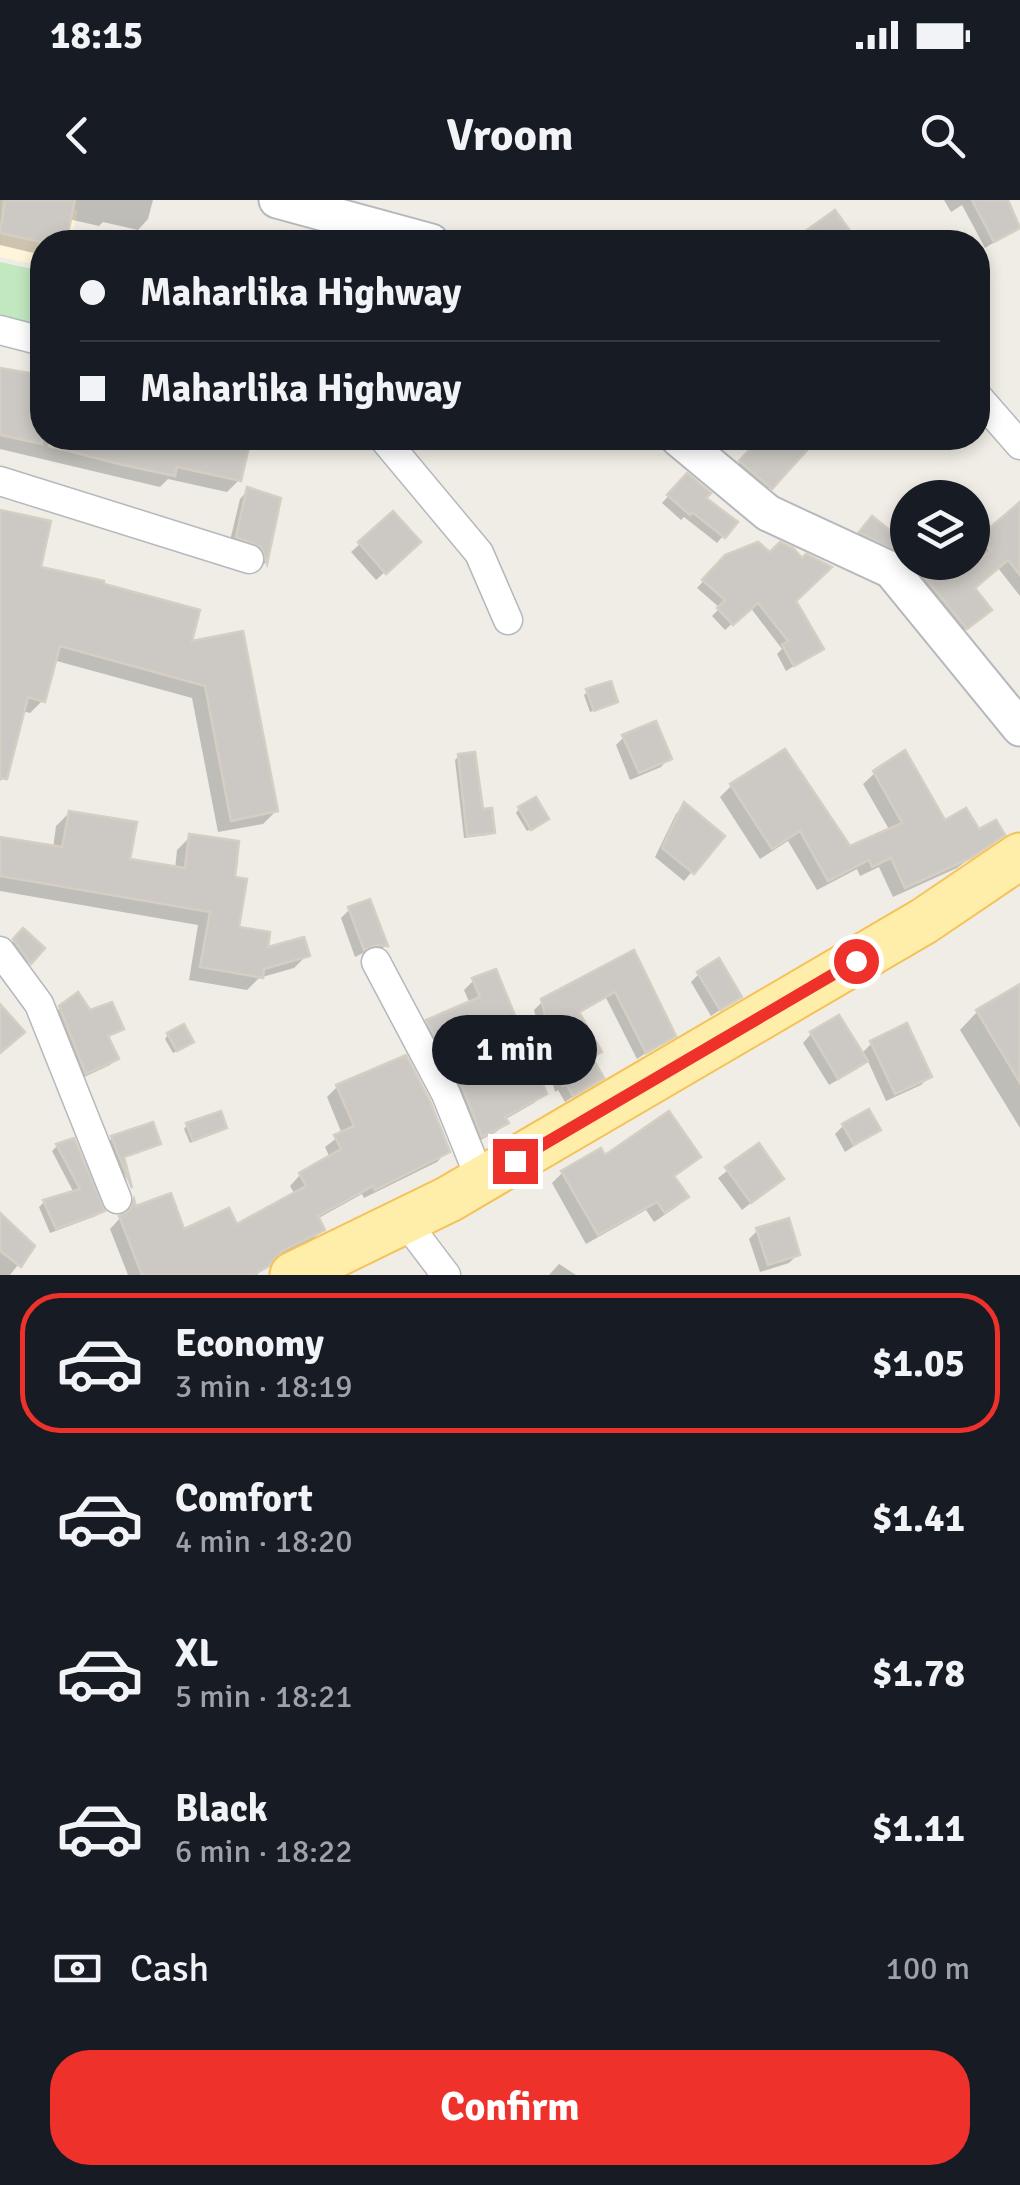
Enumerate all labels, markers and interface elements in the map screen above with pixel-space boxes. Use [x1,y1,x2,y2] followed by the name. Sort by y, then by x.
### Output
[50,12,143,59] text: 18:15
[50,108,105,163] icon: back
[447,108,573,163] text: Vroom
[915,108,970,163] icon: search
[140,269,461,316] text: Maharlika Highway
[140,365,461,412] text: Maharlika Highway
[890,480,990,580] map controls
[890,480,990,580] button: layers
[834,939,879,984] route start
[432,1016,598,1086] callout: 1 min
[476,1030,553,1069] text: 1 min
[493,1139,538,1184] route end
[55,1318,145,1408] icon: car
[175,1320,324,1367] text: Economy
[872,1340,965,1387] text: $1.05
[175,1367,353,1406] text: 3 min · 18:19
[55,1473,145,1563] icon: car
[175,1475,313,1522] text: Comfort
[872,1495,965,1542] text: $1.41
[175,1522,353,1561] text: 4 min · 18:20
[55,1628,145,1718] icon: car
[175,1630,218,1677] text: XL
[872,1650,965,1697] text: $1.78
[175,1677,353,1716] text: 5 min · 18:21
[55,1783,145,1873] icon: car
[175,1785,268,1832] text: Black
[872,1805,965,1852] text: $1.11
[175,1832,353,1871] text: 6 min · 18:22
[50,1941,105,1996] icon: cash
[130,1945,209,1992] text: Cash
[886,1949,970,1988] text: 100 m
[50,2050,970,2165] button: Confirm

